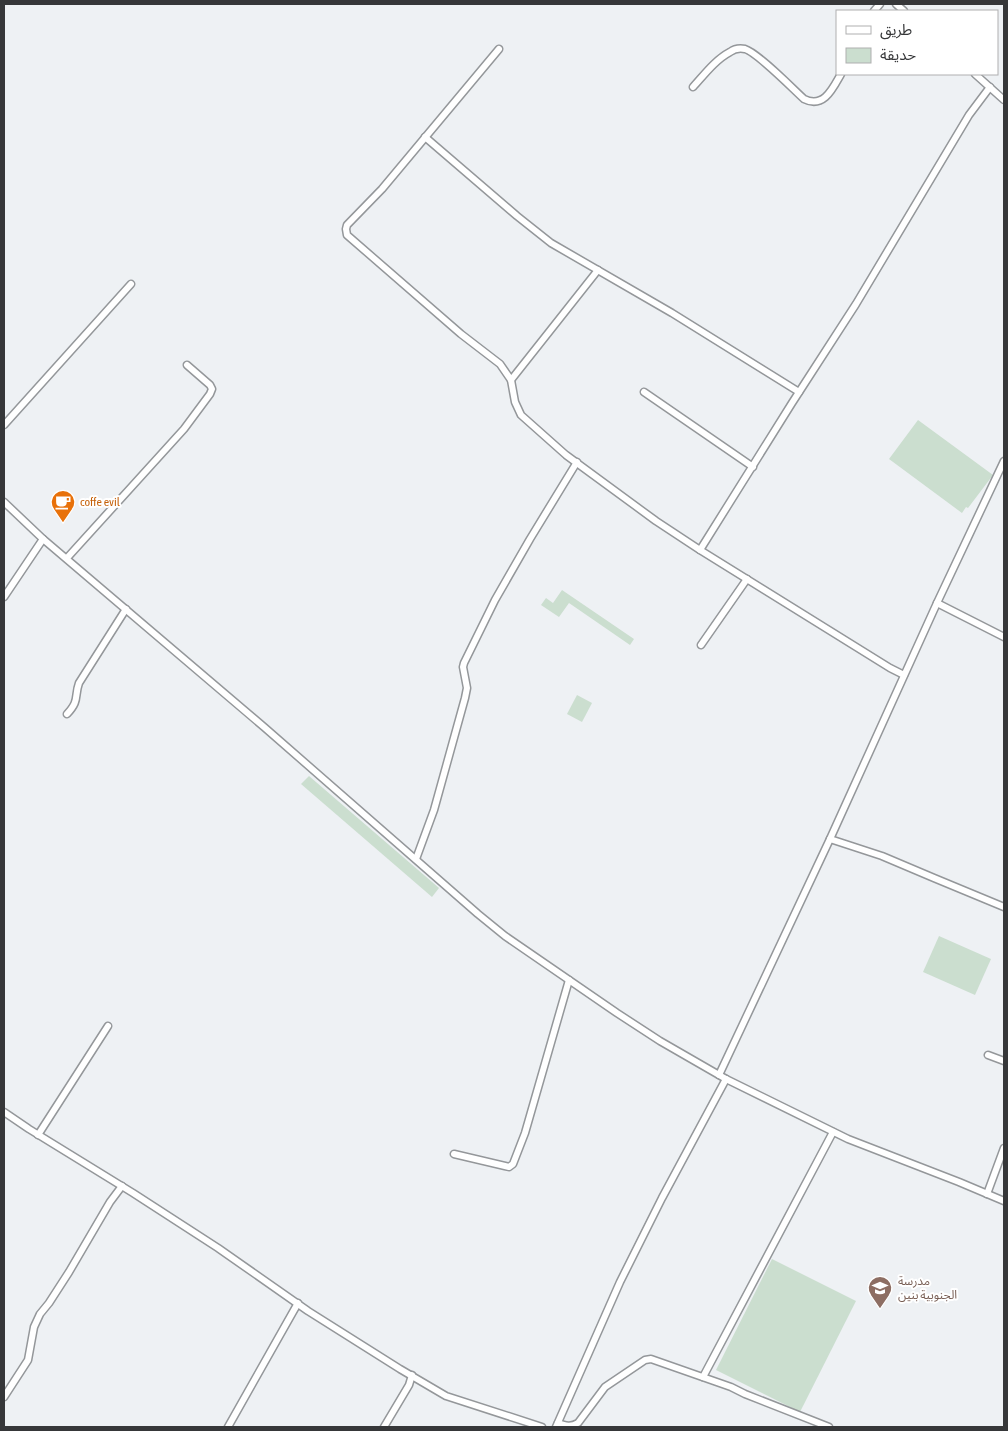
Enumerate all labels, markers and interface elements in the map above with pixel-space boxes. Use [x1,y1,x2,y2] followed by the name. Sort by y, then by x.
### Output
[836,10,998,75] legend
[880,21,912,40] text: طريق
[880,46,916,63] text: حديقة
[50,489,76,523] cafe icon: coffe evil
[80,495,121,509] place label: coffe evil
[898,1274,957,1302] place label: مدرسة الجنوبية بنين
[867,1275,893,1309] school or university icon: مدرسة الجنوبية بنين

